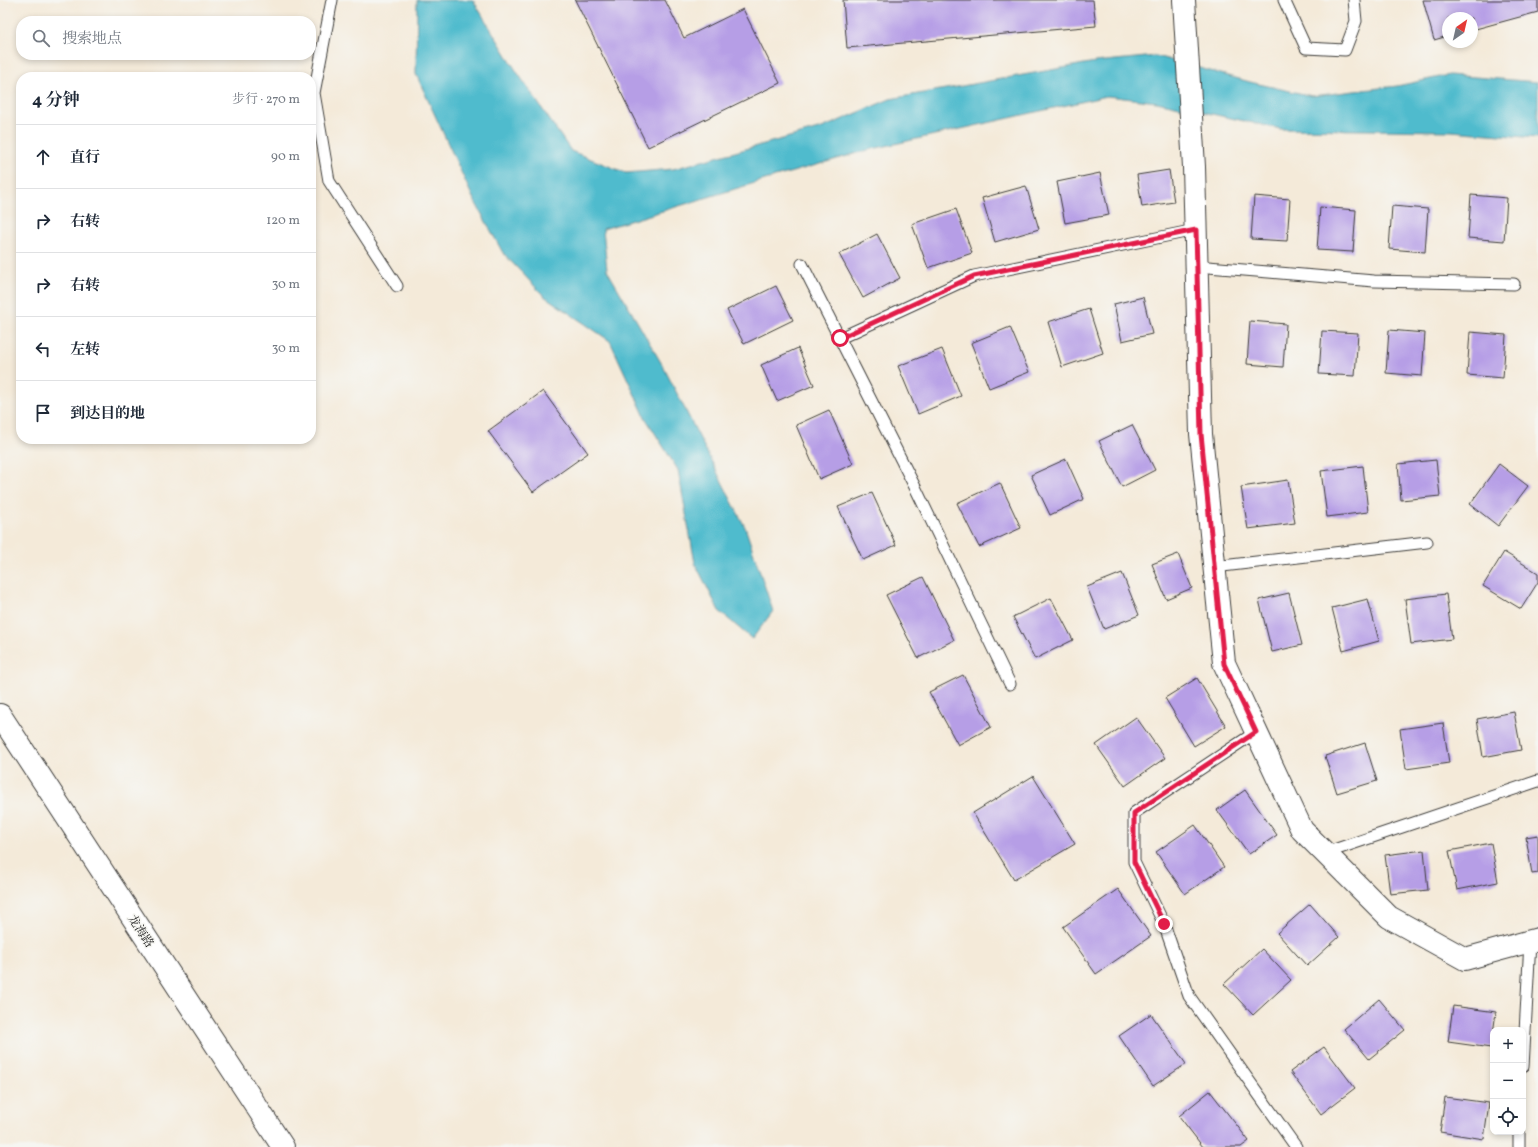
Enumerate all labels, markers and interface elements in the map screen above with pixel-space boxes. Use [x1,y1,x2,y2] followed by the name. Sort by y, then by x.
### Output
[1442,12,1478,48] north arrow
[16,16,316,60] search box
[30,27,52,49] icon: search
[62,29,122,50] text: 搜索地点
[32,89,80,112] text: 4 分钟
[232,91,300,109] text: 步行 · 270 m
[32,146,54,168] icon: ahead
[70,148,100,169] text: 直行
[271,148,300,166] text: 90 m
[32,210,54,232] icon: right
[70,212,100,233] text: 右转
[266,212,300,230] text: 120 m
[32,274,54,296] icon: right
[70,276,100,297] text: 右转
[272,276,300,294] text: 30 m
[831,329,849,347] route start
[32,338,54,360] icon: left
[70,340,100,361] text: 左转
[272,340,300,358] text: 30 m
[32,402,54,424] icon: arrive
[70,404,145,425] text: 到达目的地
[124,912,157,951] street label: 龙海路
[1155,915,1173,933] route end
[1490,1027,1526,1135] map controls
[1490,1027,1526,1063] button: +
[1490,1063,1526,1099] button: −
[1490,1099,1526,1135] button: locate

